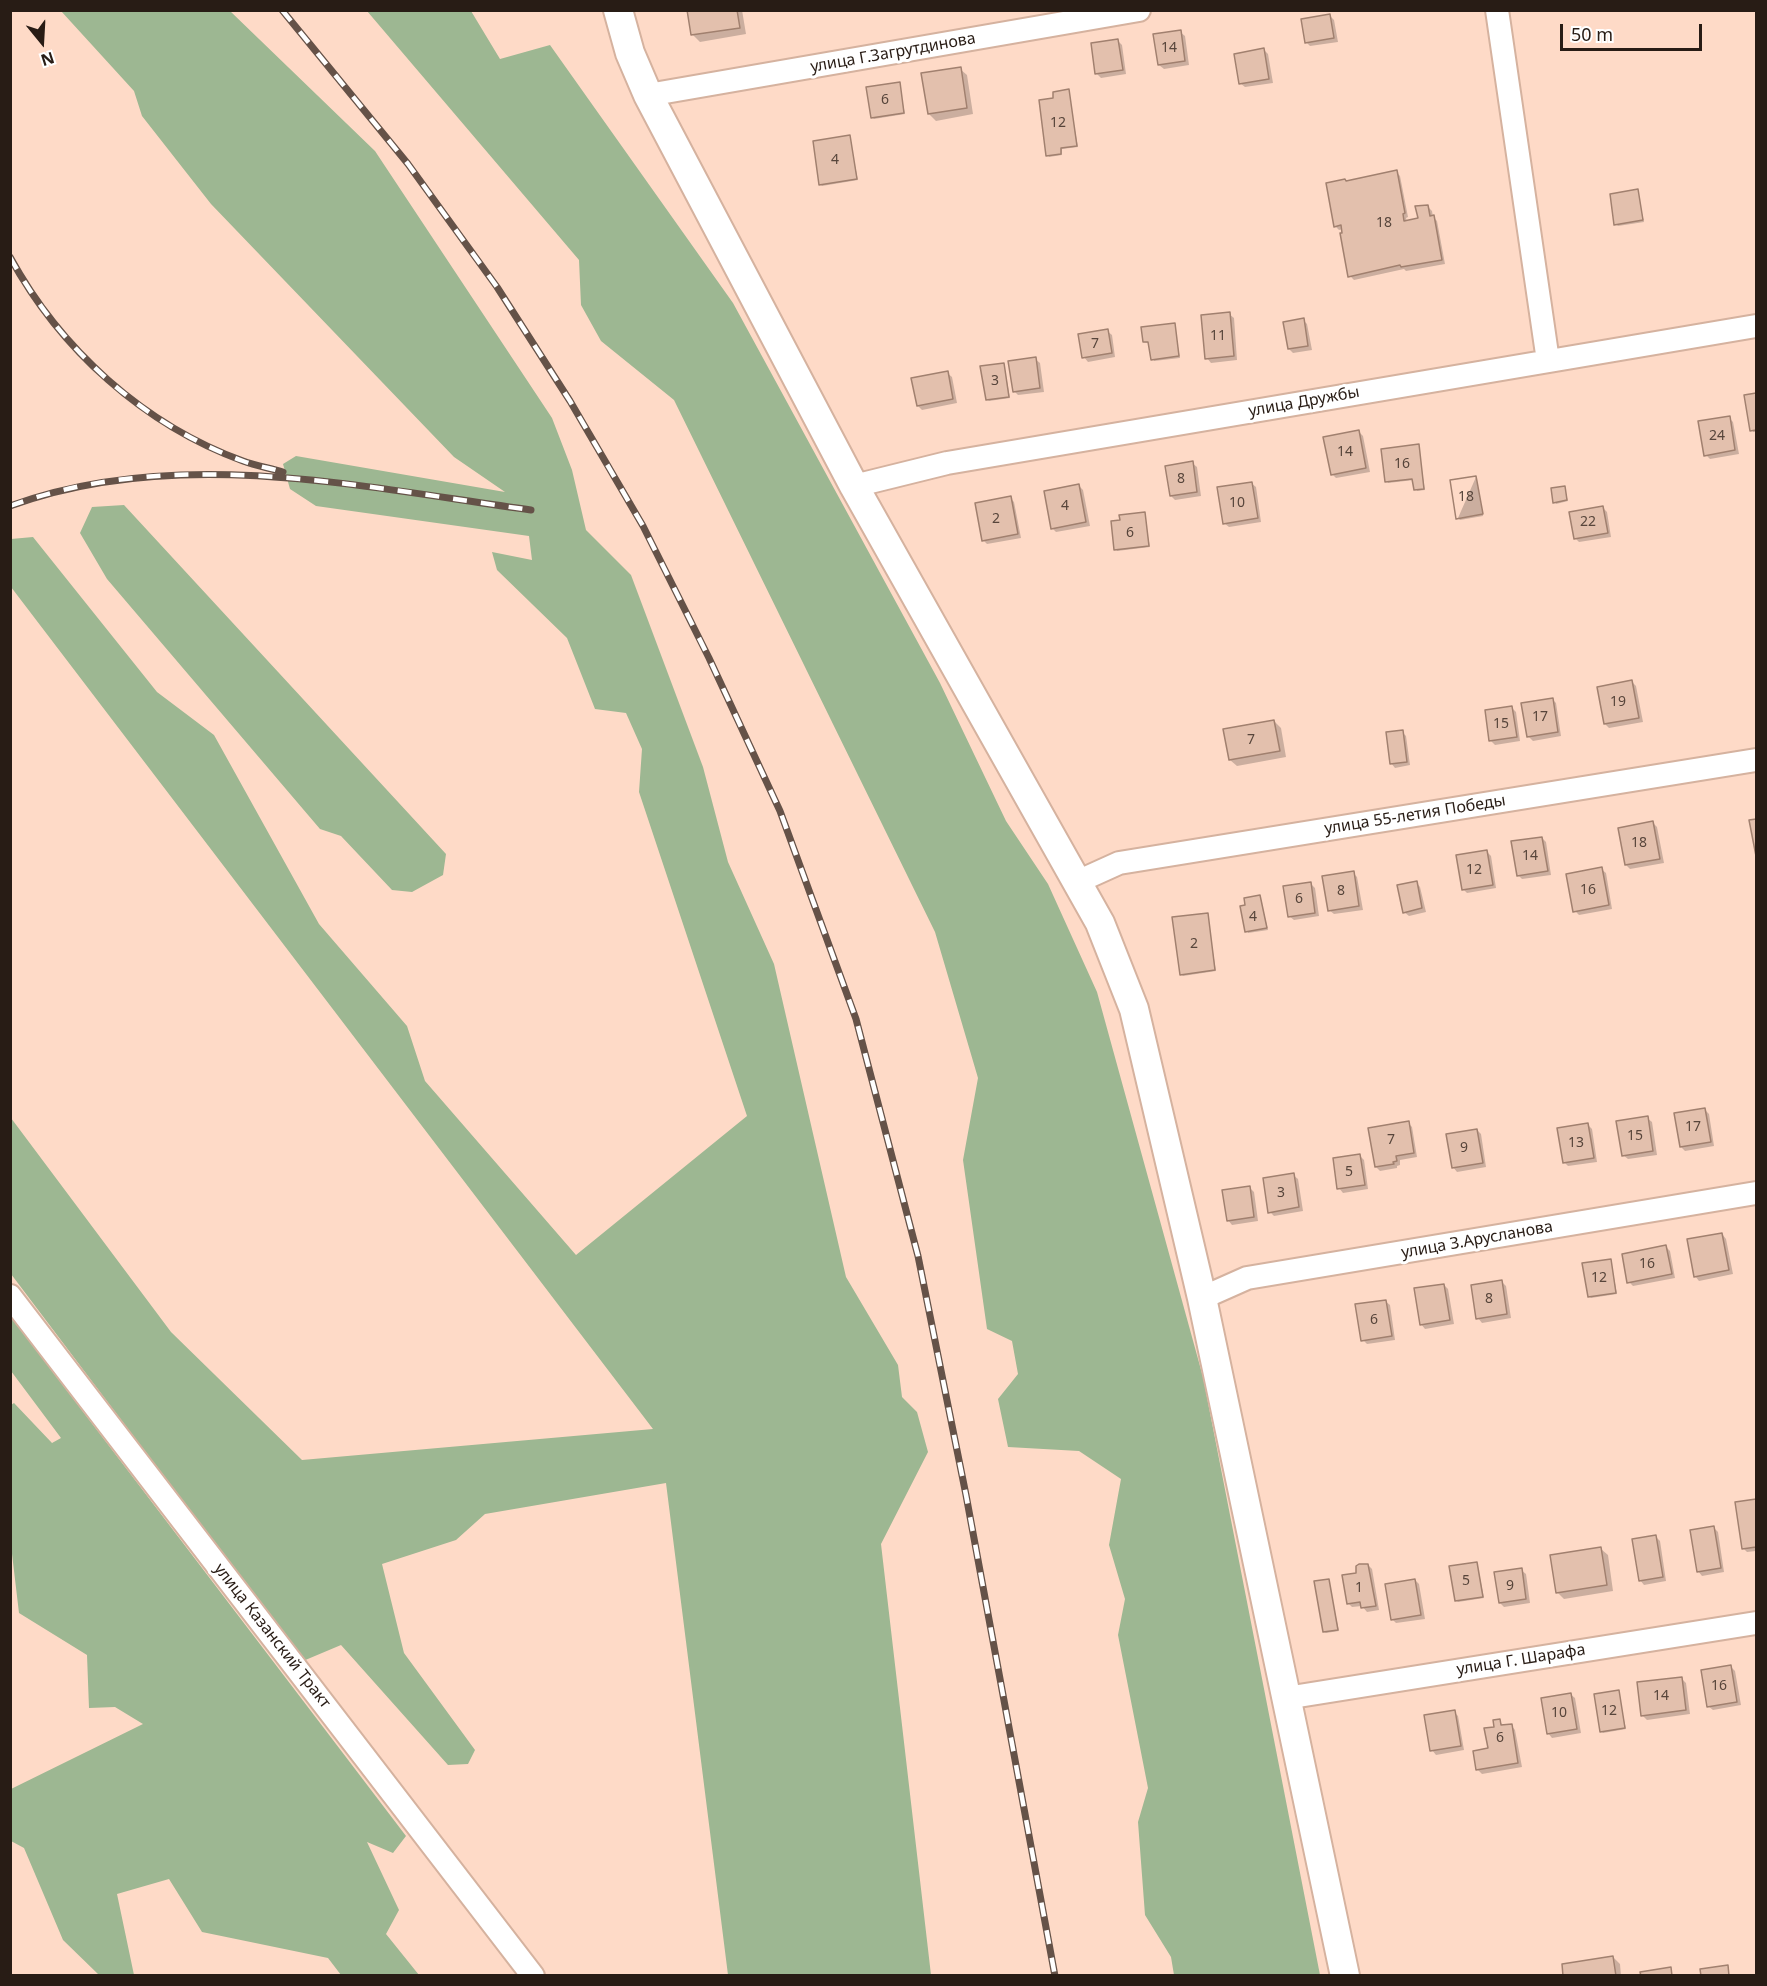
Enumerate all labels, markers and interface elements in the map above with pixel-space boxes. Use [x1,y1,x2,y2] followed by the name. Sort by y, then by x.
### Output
[12,12,72,72] north arrow
[1563,12,1706,50] scale bar
[1571,22,1613,46] text: 50 m
[809,29,977,77] street label: улица Г.Загрутдинова
[1161,40,1177,56] house number: 14
[38,47,57,72] text: N
[881,92,889,108] house number: 6
[1050,115,1066,131] house number: 12
[831,152,839,168] house number: 4
[1376,215,1392,231] house number: 18
[1210,328,1226,344] house number: 11
[1091,336,1099,352] house number: 7
[991,373,999,389] house number: 3
[1247,383,1361,421] street label: улица Дружбы
[1709,428,1725,444] house number: 24
[1337,444,1353,460] house number: 14
[1394,456,1410,472] house number: 16
[1177,471,1185,487] house number: 8
[1458,489,1474,505] house number: 18
[1229,495,1245,511] house number: 10
[1061,498,1069,514] house number: 4
[992,511,1000,527] house number: 2
[1580,514,1596,530] house number: 22
[1126,525,1134,541] house number: 6
[1610,694,1626,710] house number: 19
[1532,709,1548,725] house number: 17
[1493,716,1509,732] house number: 15
[1247,732,1255,748] house number: 7
[1323,791,1507,839] street label: улица 55-летия Победы
[1631,835,1647,851] house number: 18
[1522,848,1538,864] house number: 14
[1466,862,1482,878] house number: 12
[1580,882,1596,898] house number: 16
[1337,883,1345,899] house number: 8
[1295,891,1303,907] house number: 6
[1249,909,1257,925] house number: 4
[1190,936,1198,952] house number: 2
[1685,1119,1701,1135] house number: 17
[1627,1128,1643,1144] house number: 15
[1387,1132,1395,1148] house number: 7
[1568,1135,1584,1151] house number: 13
[1460,1140,1468,1156] house number: 9
[1345,1164,1353,1180] house number: 5
[1277,1185,1285,1201] house number: 3
[1400,1217,1554,1263] street label: улица З.Арусланова
[1639,1256,1655,1272] house number: 16
[1591,1270,1607,1286] house number: 12
[1485,1291,1493,1307] house number: 8
[1370,1312,1378,1328] house number: 6
[210,1560,334,1712] street label: улица Казанский Тракт
[1462,1573,1470,1589] house number: 5
[1506,1578,1514,1594] house number: 9
[1355,1580,1363,1596] house number: 1
[1455,1640,1587,1680] street label: улица Г. Шарафа
[1711,1678,1727,1694] house number: 16
[1653,1688,1669,1704] house number: 14
[1601,1703,1617,1719] house number: 12
[1551,1705,1567,1721] house number: 10
[1496,1730,1504,1746] house number: 6

